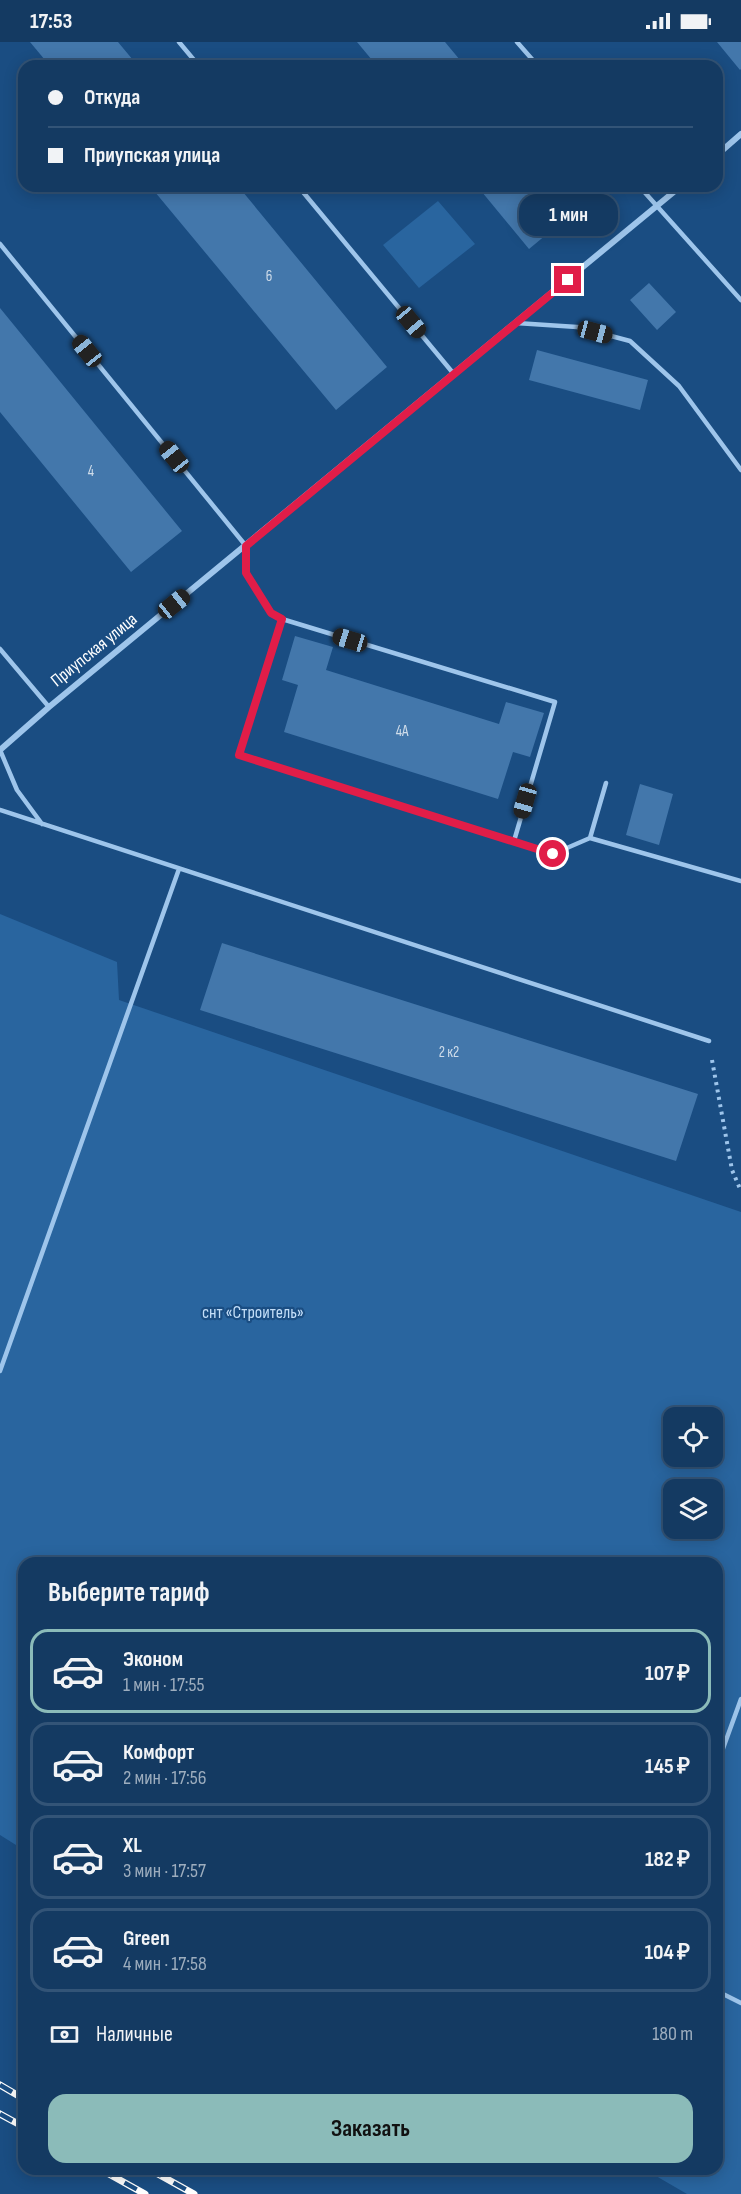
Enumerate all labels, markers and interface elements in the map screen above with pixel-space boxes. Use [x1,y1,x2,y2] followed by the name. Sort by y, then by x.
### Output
[30,8,72,35] text: 17:53
[84,84,140,111] text: Откуда
[84,142,220,169] text: Приупская улица
[518,193,618,235] callout: 1 мин
[549,203,588,227] text: 1 мин
[554,266,581,293] route end
[266,267,272,286] house number: 6
[393,302,429,342] car
[575,319,615,345] car
[69,331,105,371] car
[156,437,192,477] car
[88,462,94,481] house number: 4
[154,586,194,622] car
[47,609,141,691] street label: Приупская улица
[330,626,370,654] car
[396,722,409,741] house number: 4А
[511,781,539,821] car
[539,840,566,867] route start
[439,1043,459,1062] house number: 2 к2
[202,1302,304,1323] park label: снт «Строитель»
[663,1407,723,1539] map controls
[663,1407,723,1467] button: locate
[663,1479,723,1539] button: layers
[48,1577,210,1609] text: Выберите тариф
[51,1644,105,1698] icon: car
[123,1646,183,1673] text: Эконом
[645,1660,690,1687] text: 107 ₽
[123,1673,205,1697] text: 1 мин · 17:55
[51,1737,105,1791] icon: car
[123,1739,194,1766] text: Комфорт
[645,1753,690,1780] text: 145 ₽
[123,1766,207,1790] text: 2 мин · 17:56
[51,1830,105,1884] icon: car
[123,1832,142,1859] text: XL
[645,1846,690,1873] text: 182 ₽
[123,1859,206,1883] text: 3 мин · 17:57
[51,1923,105,1977] icon: car
[123,1925,170,1952] text: Green
[644,1939,690,1966] text: 104 ₽
[123,1952,207,1976] text: 4 мин · 17:58
[48,2018,81,2051] icon: cash
[96,2021,173,2048] text: Наличные
[652,2022,693,2046] text: 180 m
[48,2094,693,2163] button: Заказать

